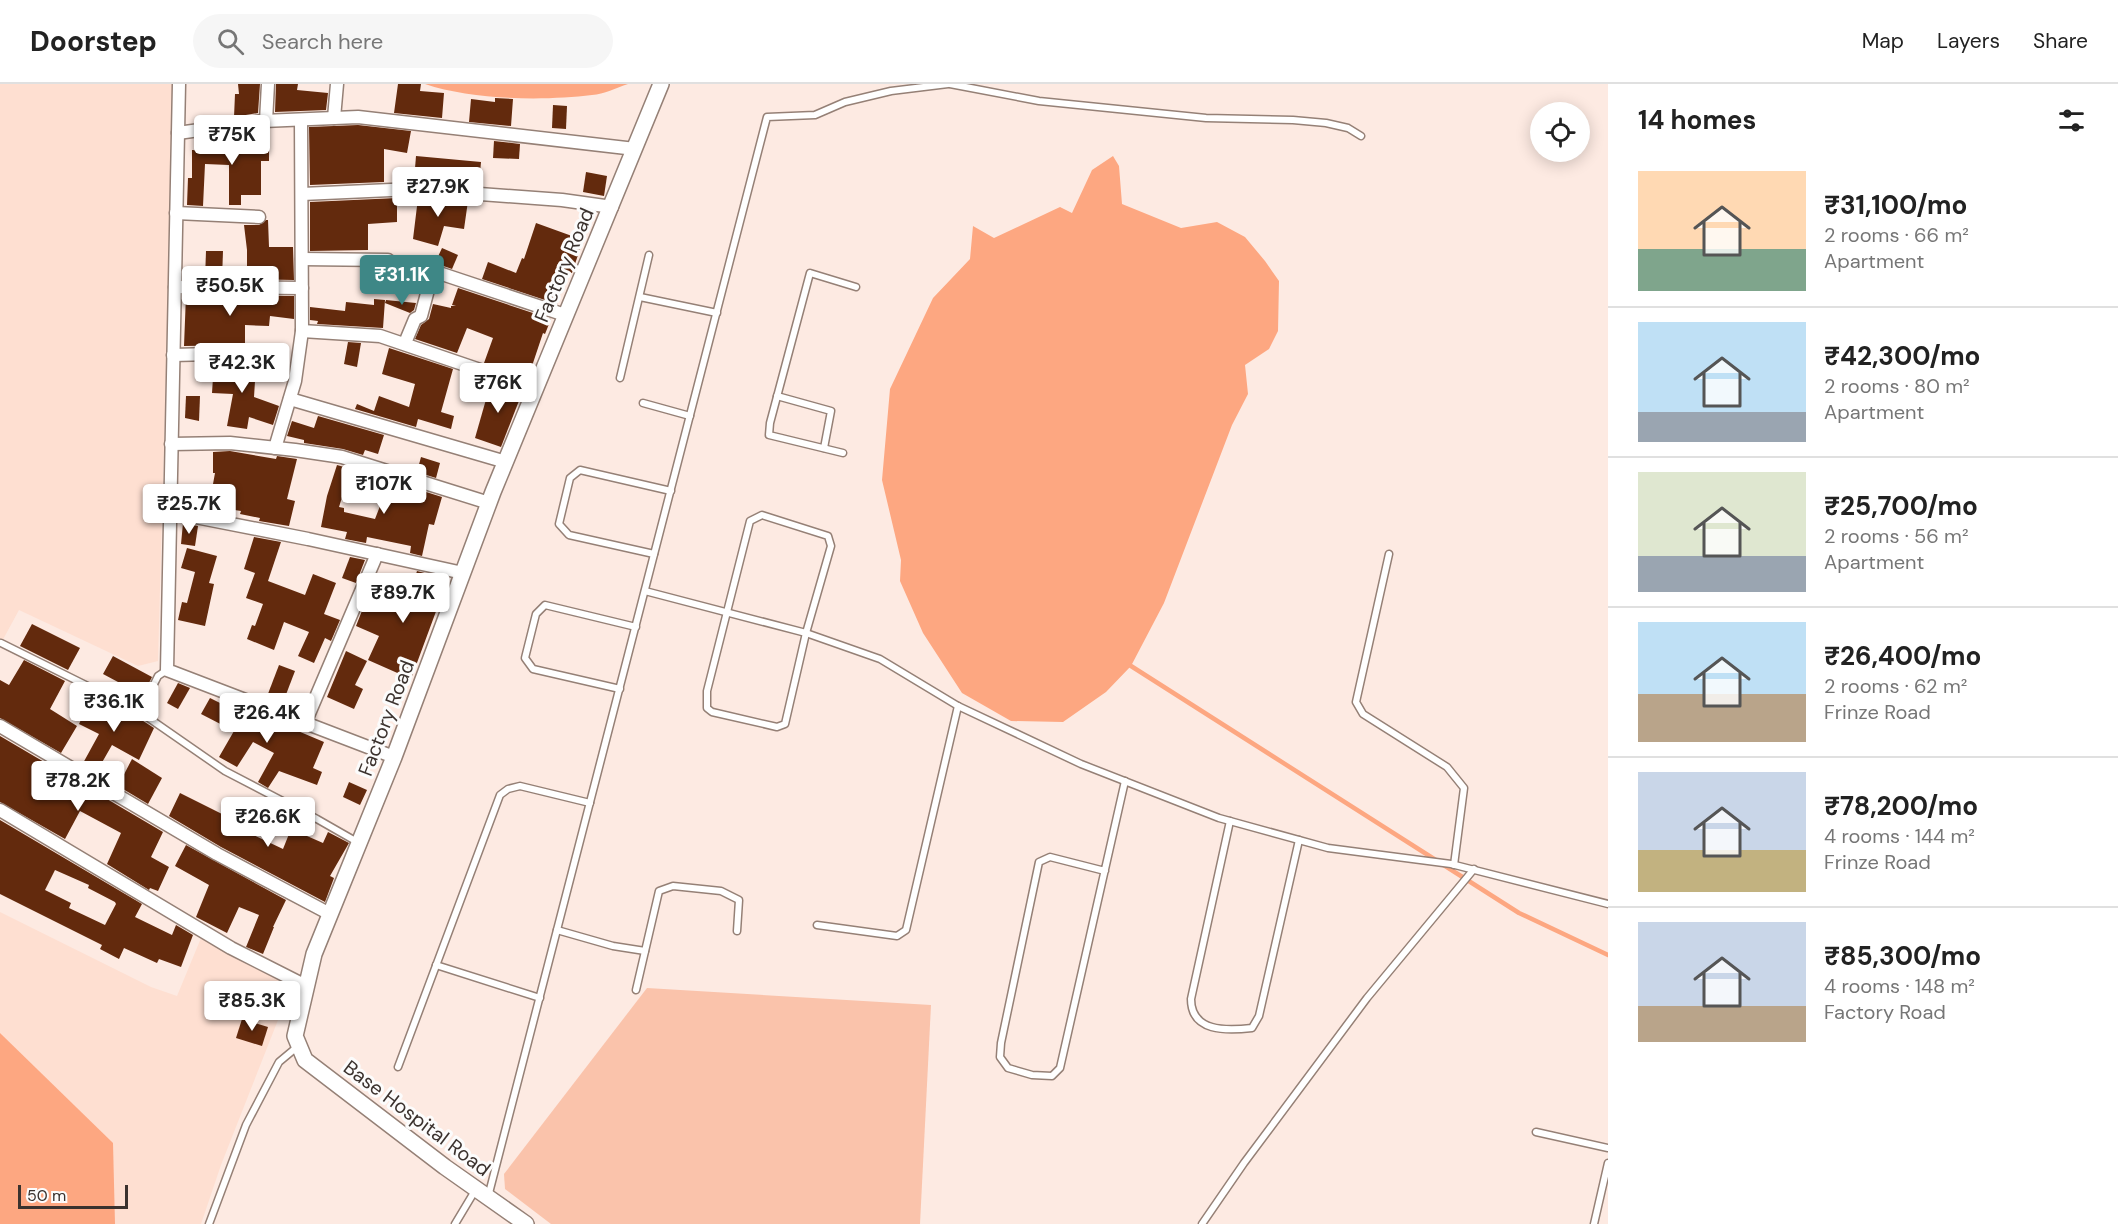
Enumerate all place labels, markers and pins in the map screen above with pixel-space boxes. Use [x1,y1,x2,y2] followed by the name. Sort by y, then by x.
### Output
[196,115,268,166] pin: ₹75K
[389,167,487,218] pin: ₹27.9K
[353,255,451,306] pin: ₹31.1K
[181,266,279,317] pin: ₹50.5K
[193,343,291,394] pin: ₹42.3K
[462,363,534,414] pin: ₹76K
[342,464,426,515] pin: ₹107K
[140,484,238,535] pin: ₹25.7K
[354,573,452,624] pin: ₹89.7K
[65,682,163,733] pin: ₹36.1K
[218,693,316,744] pin: ₹26.4K
[29,761,127,812] pin: ₹78.2K
[219,797,317,848] pin: ₹26.6K
[203,981,301,1032] pin: ₹85.3K

